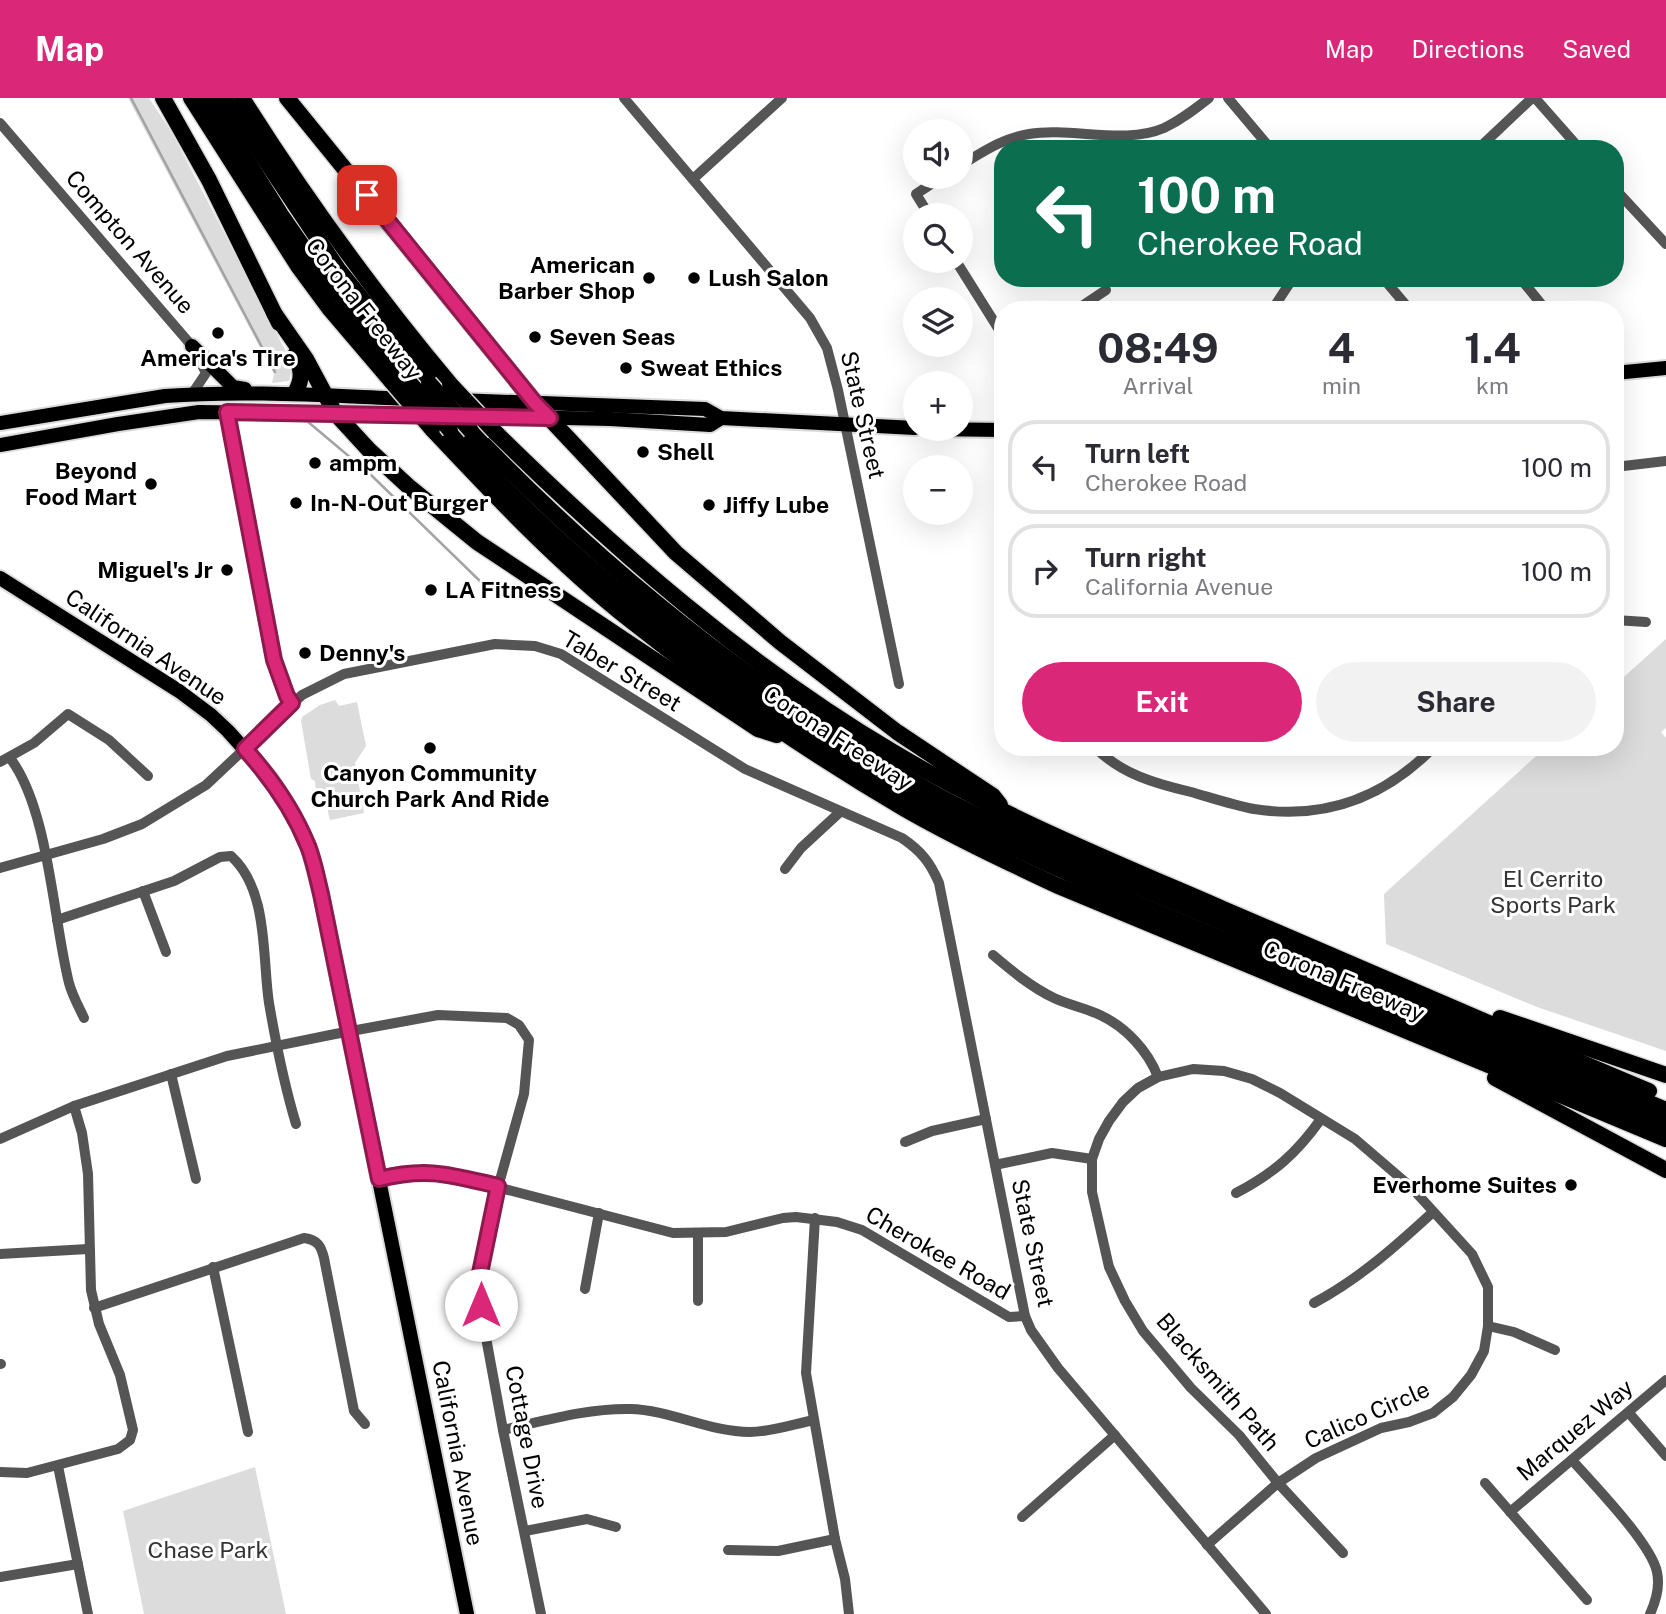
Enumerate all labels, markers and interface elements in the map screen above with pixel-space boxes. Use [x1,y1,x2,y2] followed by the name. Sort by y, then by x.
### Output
[35,30,104,68] text: Map
[1325,35,1374,63] text: Map
[1412,35,1524,63] text: Directions
[1562,35,1631,63] text: Saved
[903,119,973,525] map controls
[903,119,973,189] button: sound
[61,164,200,319] street label: Compton Avenue
[337,165,397,225] pin
[1137,166,1276,224] text: 100 m
[1022,168,1113,259] icon: left
[348,176,386,214] icon: arrive
[903,203,973,273] button: search
[1137,225,1363,262] text: Cherokee Road
[301,232,428,385] street label: Corona Freeway
[498,251,635,304] place label: American Barber Shop
[708,264,829,291] place label: Lush Salon
[641,270,657,286] marker: American Barber Shop
[686,270,702,286] marker: Lush Salon
[903,287,973,357] button: layers
[549,323,675,350] place label: Seven Seas
[1097,323,1219,372] text: 08:49
[1328,323,1355,372] text: 4
[1464,323,1521,372] text: 1.4
[210,325,226,341] marker: America's Tire
[527,329,543,345] marker: Seven Seas
[140,344,296,371] place label: America's Tire
[836,348,891,481] street label: State Street
[640,354,782,381] place label: Sweat Ethics
[618,360,634,376] marker: Sweat Ethics
[903,371,973,441] button: +
[1122,372,1193,399] text: Arrival
[1322,372,1361,399] text: min
[1476,372,1509,399] text: km
[657,438,715,465] place label: Shell
[1085,438,1190,469] text: Turn left
[635,444,651,460] marker: Shell
[1026,448,1064,486] icon: left
[329,449,397,476] place label: ampm
[1521,452,1592,483] text: 100 m
[307,455,323,471] marker: ampm
[903,455,973,525] button: −
[25,457,137,510] place label: Beyond Food Mart
[1085,469,1247,496] text: Cherokee Road
[143,476,159,492] marker: Beyond Food Mart
[310,489,488,516] place label: In-N-Out Burger
[723,491,829,518] place label: Jiffy Lube
[288,495,304,511] marker: In-N-Out Burger
[701,497,717,513] marker: Jiffy Lube
[1085,542,1207,573] text: Turn right
[1026,552,1064,590] icon: right
[97,556,213,583] place label: Miguel's Jr
[1521,556,1592,587] text: 100 m
[219,562,235,578] marker: Miguel's Jr
[1085,573,1273,600] text: California Avenue
[445,576,561,603] place label: LA Fitness
[423,582,439,598] marker: LA Fitness
[61,583,232,710] street label: California Avenue
[558,625,686,717] street label: Taber Street
[319,639,405,666] place label: Denny's
[297,645,313,661] marker: Denny's
[1022,662,1302,742] button: Exit
[1316,662,1596,742] button: Share
[758,679,918,796] street label: Corona Freeway
[422,740,438,756] marker: Canyon Community Church Park And Ride
[310,759,550,812] place label: Canyon Community Church Park And Ride
[1490,865,1616,918] park label: El Cerrito Sports Park
[1259,934,1429,1027] street label: Corona Freeway
[1372,1171,1557,1198] place label: Everhome Suites
[1007,1176,1060,1309] street label: State Street
[1563,1177,1579,1193] marker: Everhome Suites
[861,1200,1015,1305] street label: Cherokee Road
[444,1268,518,1342] position arrow
[1151,1307,1286,1456] street label: Blacksmith Path
[427,1358,490,1548] street label: California Avenue
[500,1363,555,1511] street label: Cottage Drive
[1511,1373,1638,1486] street label: Marquez Way
[1300,1375,1434,1454] street label: Calico Circle
[148,1536,268,1563] park label: Chase Park

